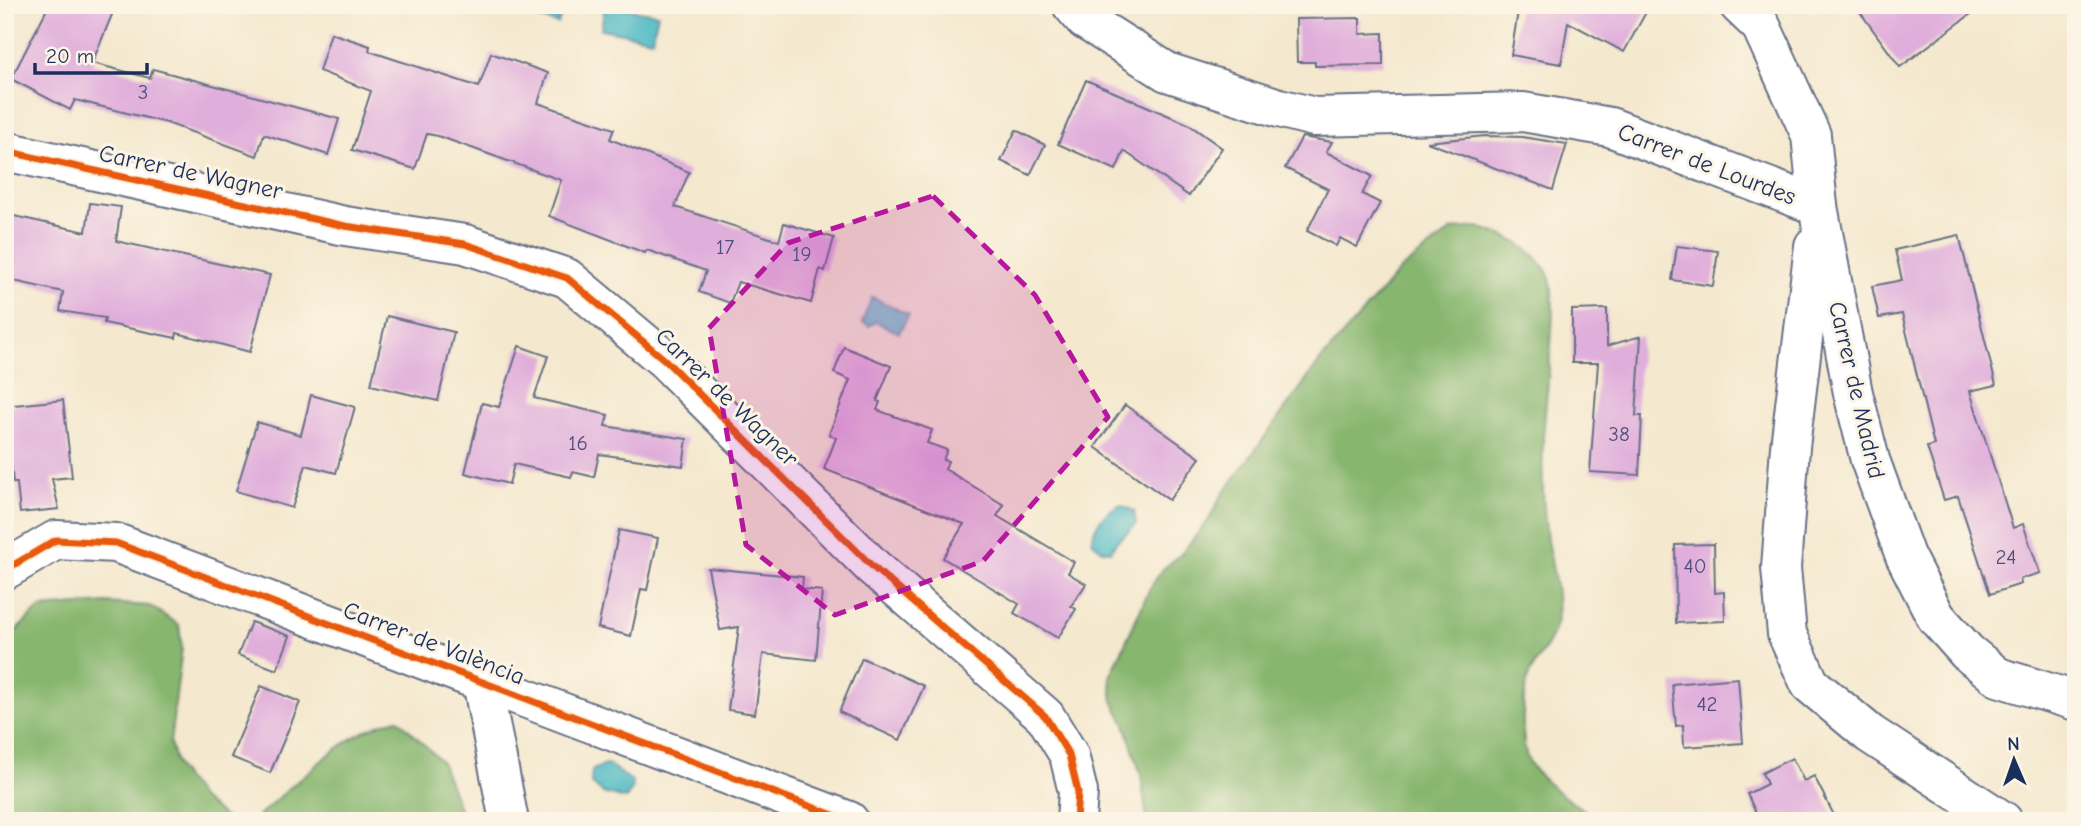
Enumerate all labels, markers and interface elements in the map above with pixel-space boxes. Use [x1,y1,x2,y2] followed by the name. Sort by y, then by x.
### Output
[35,32,147,76] scale bar
[46,44,94,68] text: 20 m
[138,80,148,104] house number: 3
[1614,117,1800,211] street label: Carrer de Lourdes
[97,139,286,205] street label: Carrer de Wagner
[716,235,734,259] house number: 17
[792,242,812,266] house number: 19
[1823,299,1891,481] street label: Carrer de Madrid
[650,322,804,472] street label: Carrer de Wagner
[1608,422,1630,446] house number: 38
[568,431,588,455] house number: 16
[1995,545,2017,569] house number: 24
[1684,554,1706,578] house number: 40
[339,596,529,690] street label: Carrer de València
[1696,692,1718,716] house number: 42
[1980,724,2050,794] north arrow
[2007,733,2020,755] text: N

